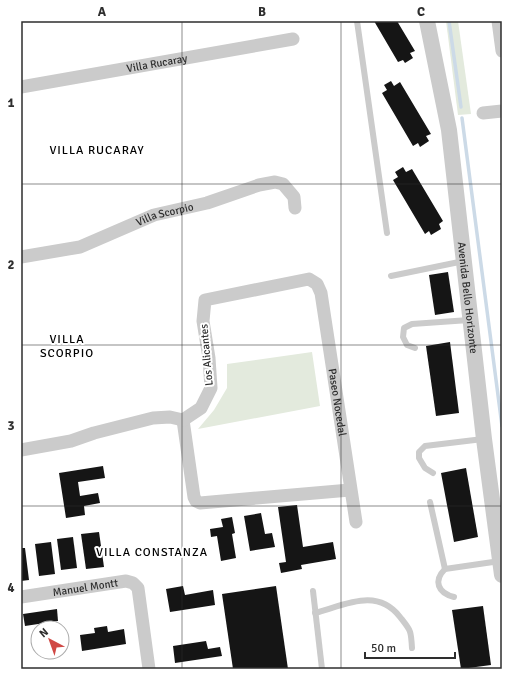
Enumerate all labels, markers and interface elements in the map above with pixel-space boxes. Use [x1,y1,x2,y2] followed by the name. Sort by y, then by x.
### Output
[98,4,107,20] text: A
[258,4,266,20] text: B
[417,4,425,20] text: C
[126,52,189,75] street label: Villa Rucaray
[7,95,15,111] text: 1
[49,143,145,158] district label: VILLA RUCARAY
[134,200,195,229] street label: Villa Scorpio
[455,241,480,354] street label: Avenida Bello Horizonte
[7,257,15,273] text: 2
[197,323,216,386] street label: Los Alicantes
[40,332,94,361] district label: VILLA SCORPIO
[326,367,349,437] street label: Paseo Nocedal
[7,418,15,434] text: 3
[96,545,208,560] district label: VILLA CONSTANZA
[52,576,119,599] street label: Manuel Montt
[7,580,15,596] text: 4
[30,620,70,660] north arrow
[37,625,51,640] text: N
[365,634,455,660] scale bar
[371,641,396,656] text: 50 m

